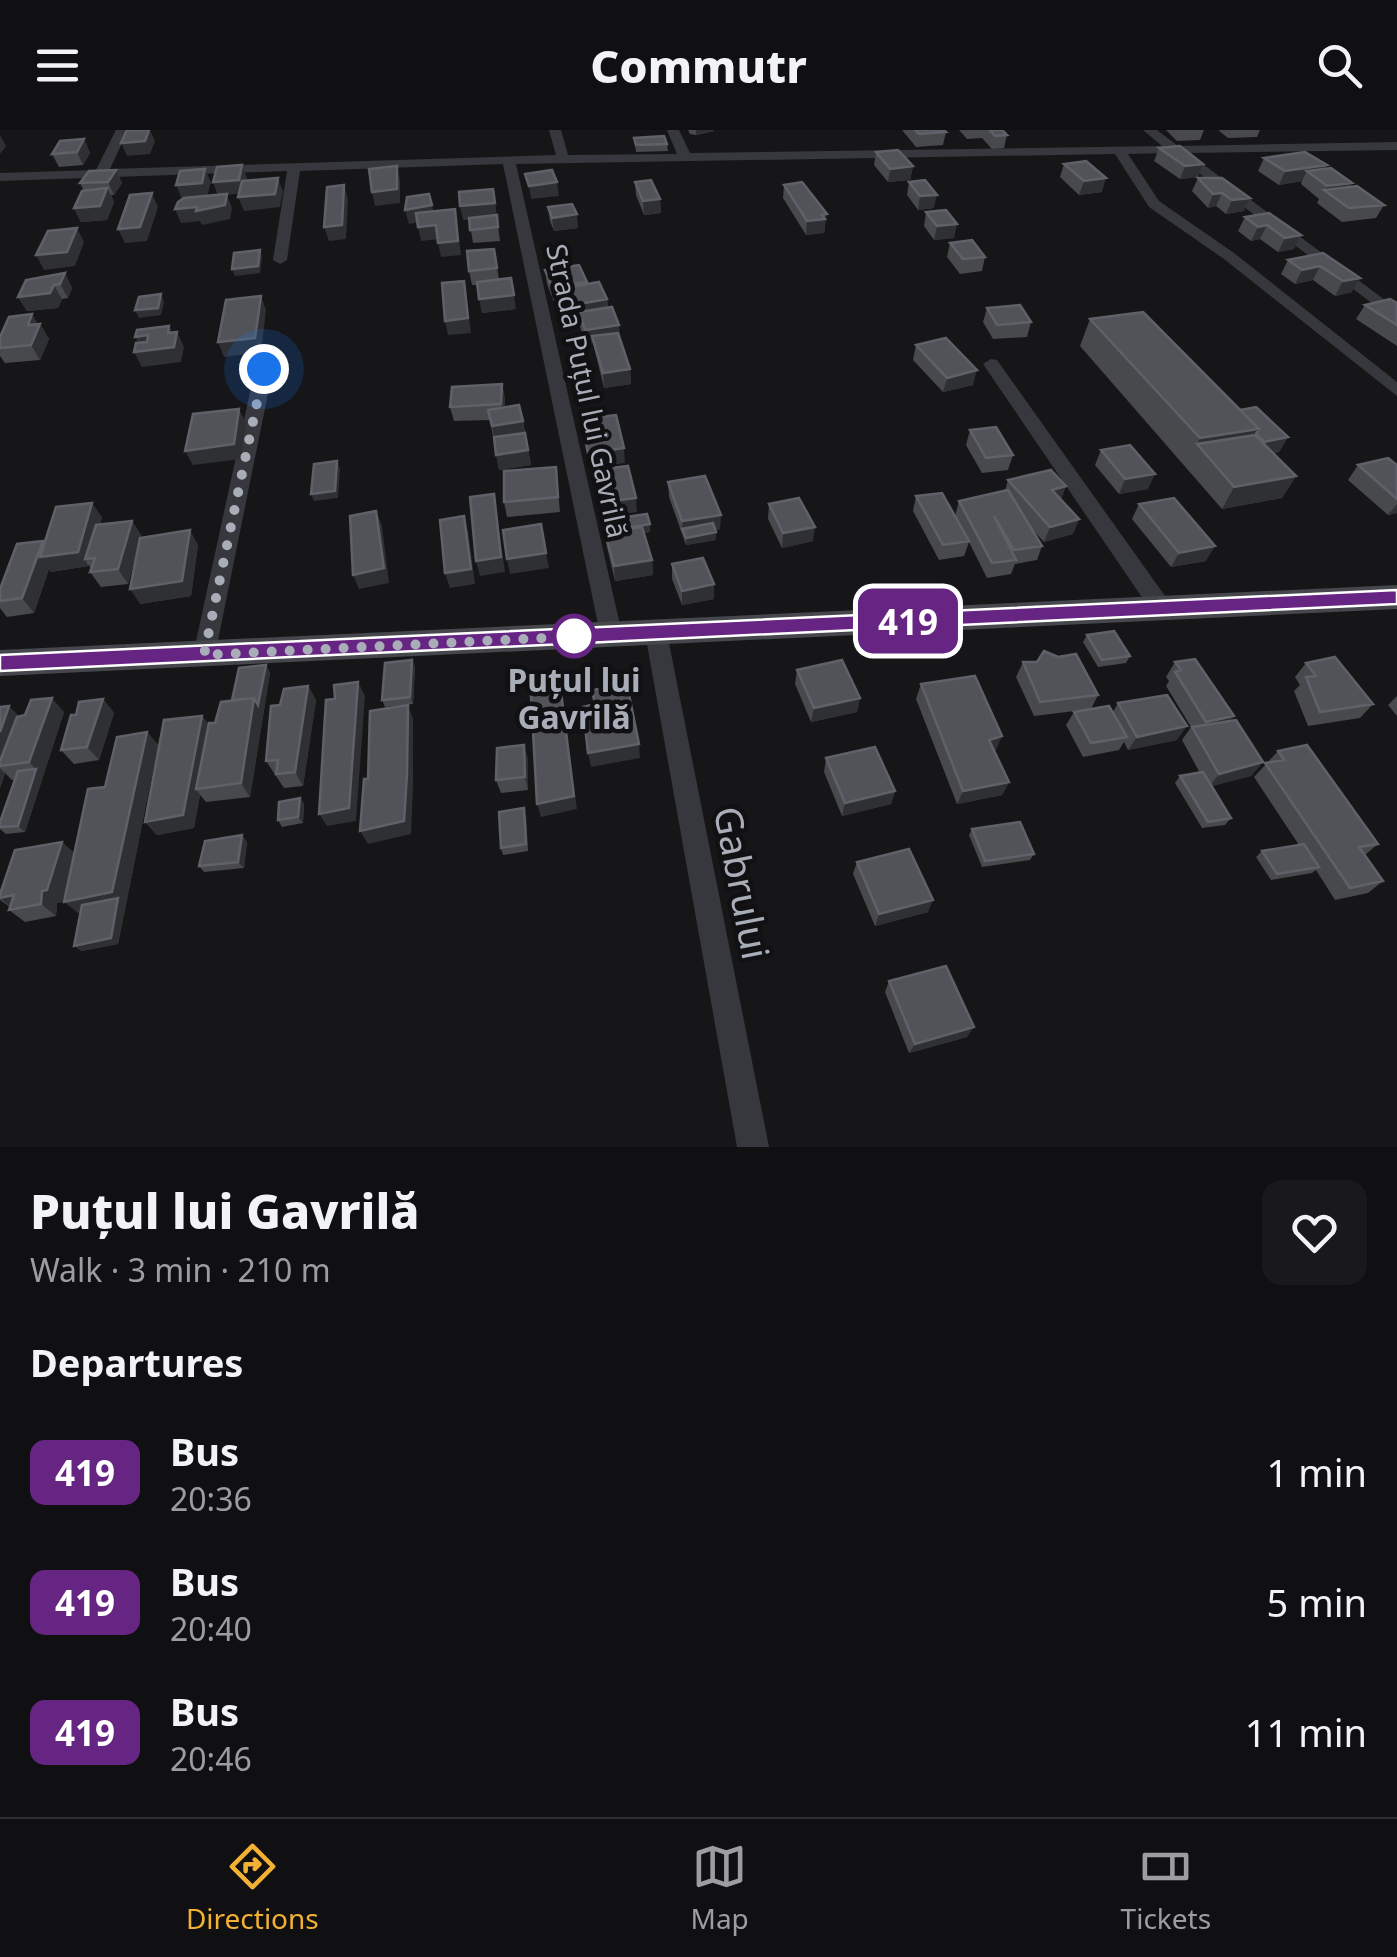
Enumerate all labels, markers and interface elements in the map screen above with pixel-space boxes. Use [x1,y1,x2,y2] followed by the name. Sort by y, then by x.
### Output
[590,35,807,96] text: Commutr
[30,38,85,93] icon: menu
[1312,38,1367,93] icon: search
[538,240,638,541] street label: Strada Puțul lui Gavrilă
[239,344,289,394] your location
[850,588,966,654] line badge: 419
[878,598,938,645] text: 419
[553,615,595,657] marker: Puțul lui Gavrilă
[507,658,641,738] place label: Puțul lui Gavrilă
[703,802,783,963] street label: Gabrului
[30,1178,420,1243] text: Puțul lui Gavrilă
[1262,1180,1367,1285] button: heart
[30,1248,331,1291] text: Walk · 3 min · 210 m
[30,1336,243,1388] text: Departures
[170,1425,239,1477] text: Bus
[1267,1446,1367,1498] text: 1 min
[55,1449,115,1496] text: 419
[170,1477,252,1520] text: 20:36
[170,1555,239,1607] text: Bus
[1267,1576,1367,1628] text: 5 min
[55,1579,115,1626] text: 419
[170,1607,252,1650] text: 20:40
[170,1685,239,1737] text: Bus
[1245,1706,1367,1758] text: 11 min
[55,1709,115,1756] text: 419
[170,1737,252,1780] text: 20:46
[186,1839,319,1937] tab: Directions
[691,1839,749,1937] tab: Map
[1121,1839,1211,1937] tab: Tickets

